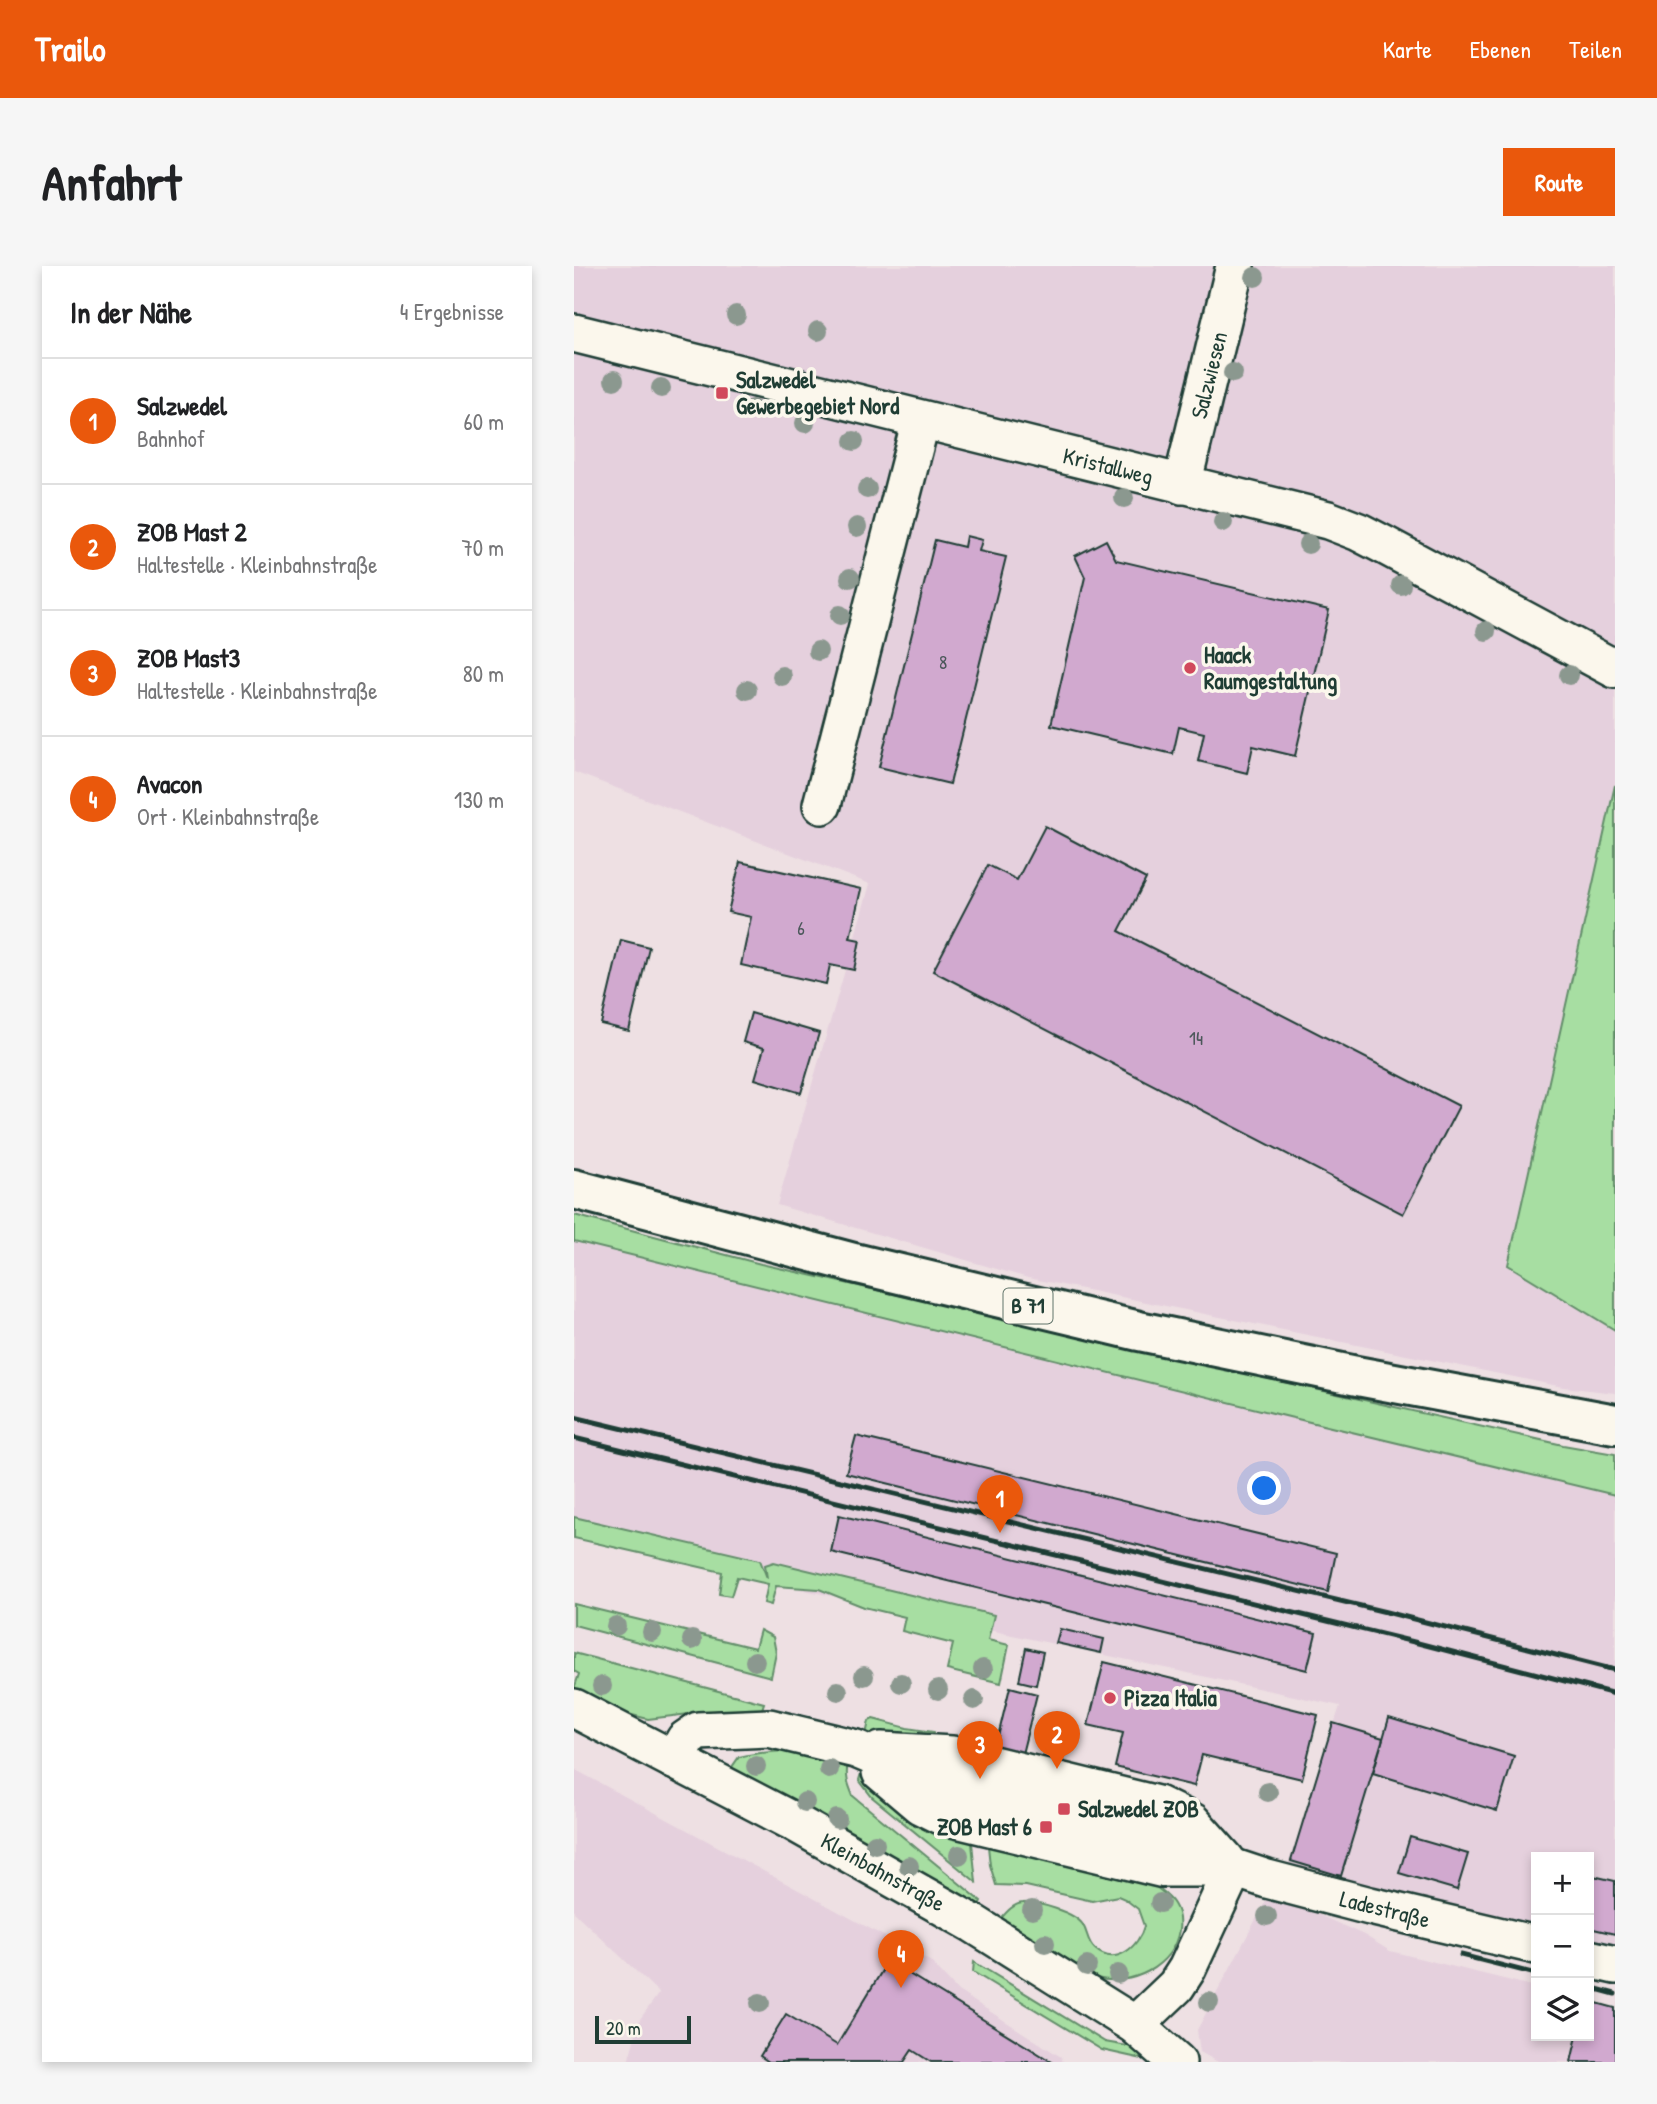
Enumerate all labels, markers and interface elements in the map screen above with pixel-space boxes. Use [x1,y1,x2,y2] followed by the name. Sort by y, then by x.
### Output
[35,27,106,71] text: Trailo
[1383,33,1432,65] text: Karte
[1470,33,1531,65] text: Ebenen
[1569,33,1622,65] text: Teilen
[1503,148,1615,216] button: Route
[42,149,181,215] text: Anfahrt
[70,292,192,332] text: In der Nähe
[400,296,504,327] text: 4 Ergebnisse
[1183,328,1234,422] street label: Salzwiesen
[736,364,899,422] place label: Salzwedel Gewerbegebiet Nord
[714,385,730,401] marker: Salzwedel Gewerbegebiet Nord
[137,388,227,423] text: Salzwedel
[89,406,97,437] text: 1
[464,406,504,437] text: 60 m
[137,423,205,454] text: Bahnhof
[1060,439,1156,492] street label: Kristallweg
[137,514,247,549] text: ZOB Mast 2
[88,532,98,563] text: 2
[461,532,504,563] text: 70 m
[137,549,378,580] text: Haltestelle · Kleinbahnstraße
[1204,639,1337,697] place label: Haack Raumgestaltung
[137,640,240,675] text: ZOB Mast3
[939,649,947,675] house number: 8
[88,658,98,689] text: 3
[463,658,504,689] text: 80 m
[1182,660,1198,676] marker: Haack Raumgestaltung
[137,675,378,706] text: Haltestelle · Kleinbahnstraße
[137,766,203,801] text: Avacon
[89,784,97,815] text: 4
[454,784,504,815] text: 130 m
[137,801,319,832] text: Ort · Kleinbahnstraße
[797,915,805,941] house number: 6
[1189,1025,1203,1051] house number: 14
[1004,1289,1052,1324] road number: B 71
[1247,1471,1281,1505] your location
[977,1475,1023,1533] pin: 1
[1124,1682,1217,1713] place label: Pizza Italia
[1102,1690,1118,1706] marker: Pizza Italia
[1034,1711,1080,1769] pin: 2
[957,1721,1003,1779] pin: 3
[1078,1793,1199,1824] place label: Salzwedel ZOB
[1056,1801,1072,1817] marker: Salzwedel ZOB
[937,1811,1032,1842] place label: ZOB Mast 6
[1038,1819,1054,1835] marker: ZOB Mast 6
[816,1825,951,1918] street label: Kleinbahnstraße
[1531,1852,1594,2041] map controls
[1531,1852,1594,1915] button: +
[1337,1882,1433,1935] street label: Ladestraße
[1531,1915,1594,1978] button: −
[878,1930,924,1988] pin: 4
[1531,1978,1594,2041] button: layers
[595,2013,691,2045] scale bar
[606,2015,641,2041] text: 20 m

